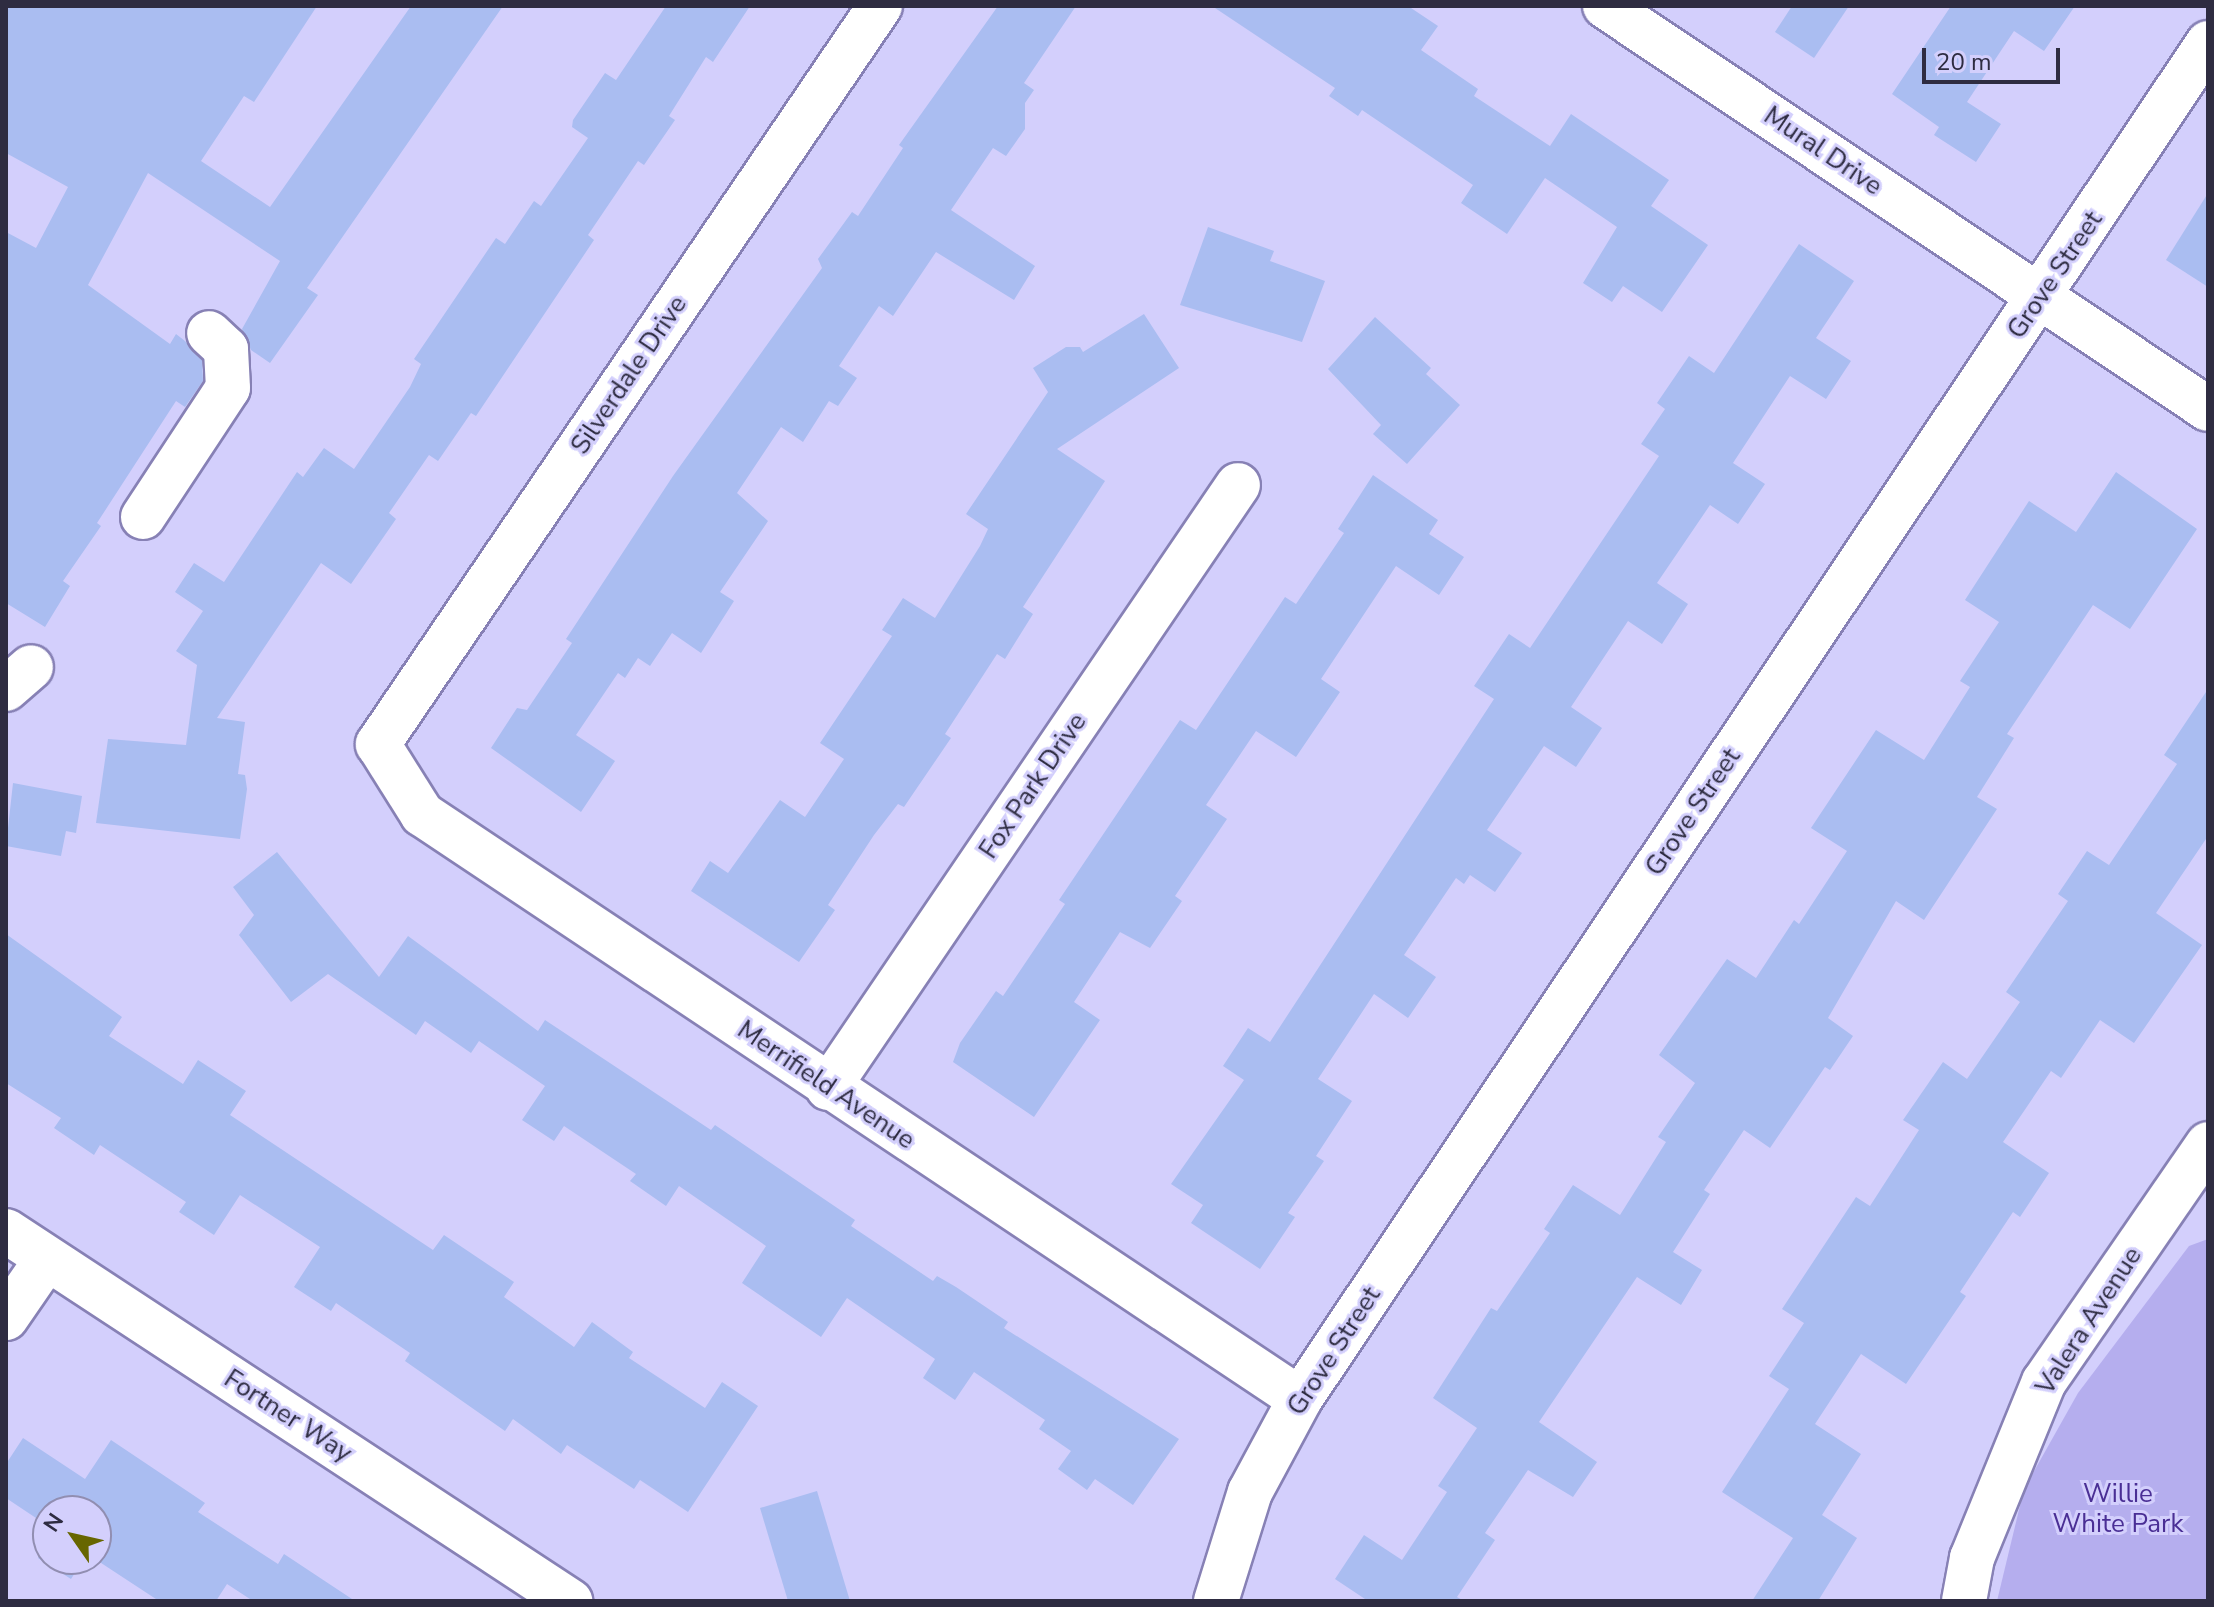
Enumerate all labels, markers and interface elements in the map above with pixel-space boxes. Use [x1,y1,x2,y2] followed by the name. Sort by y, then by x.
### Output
[1926,32,2064,82] scale bar
[1936,46,1992,78] text: 20 m
[1758,100,1888,202] street label: Mural Drive
[2001,205,2109,345] street label: Grove Street
[565,290,693,460] street label: Silverdale Drive
[973,707,1093,865] street label: Fox Park Drive
[1639,742,1747,882] street label: Grove Street
[731,1014,921,1156] street label: Merrifield Avenue
[2030,1241,2148,1401] street label: Valera Avenue
[1281,1281,1387,1421] street label: Grove Street
[218,1363,358,1469] street label: Fortner Way
[2053,1478,2183,1540] park label: Willie White Park
[32,1495,112,1575] north arrow
[37,1507,71,1538] text: N

